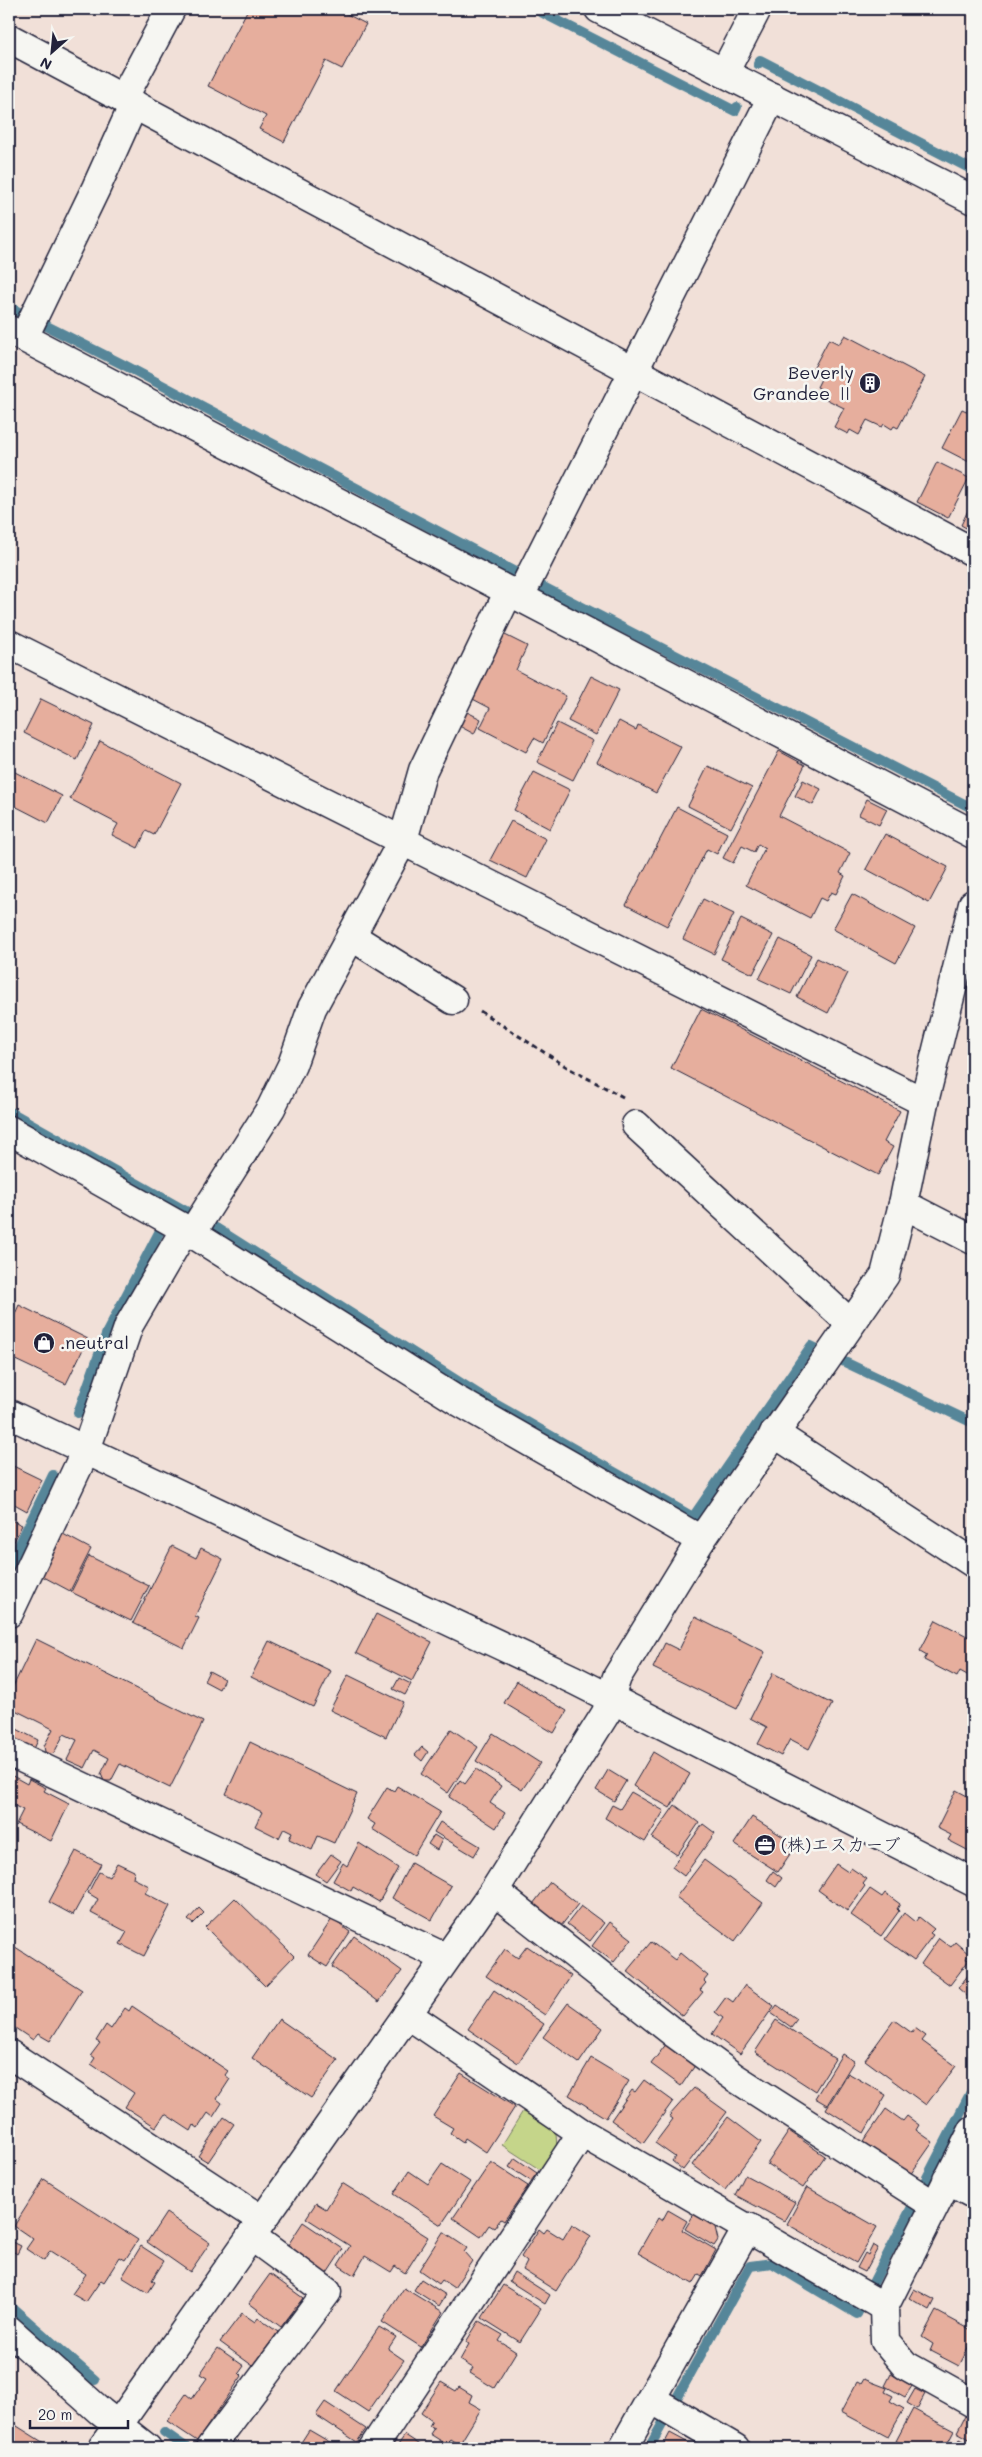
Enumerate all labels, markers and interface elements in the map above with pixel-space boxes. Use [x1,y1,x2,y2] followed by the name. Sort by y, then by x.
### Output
[28,28,78,78] north arrow
[37,53,55,75] text: N
[753,360,854,405] place label: Beverly Grandee Ⅱ
[858,371,882,395] building icon: Beverly Grandee Ⅱ
[60,1330,129,1354] place label: .neutral
[32,1331,56,1355] shop icon: .neutral
[781,1832,901,1856] place label: (株)エスカーブ
[753,1833,777,1857] office icon: (株)エスカーブ
[30,2397,128,2429] scale bar
[38,2404,72,2424] text: 20 m

